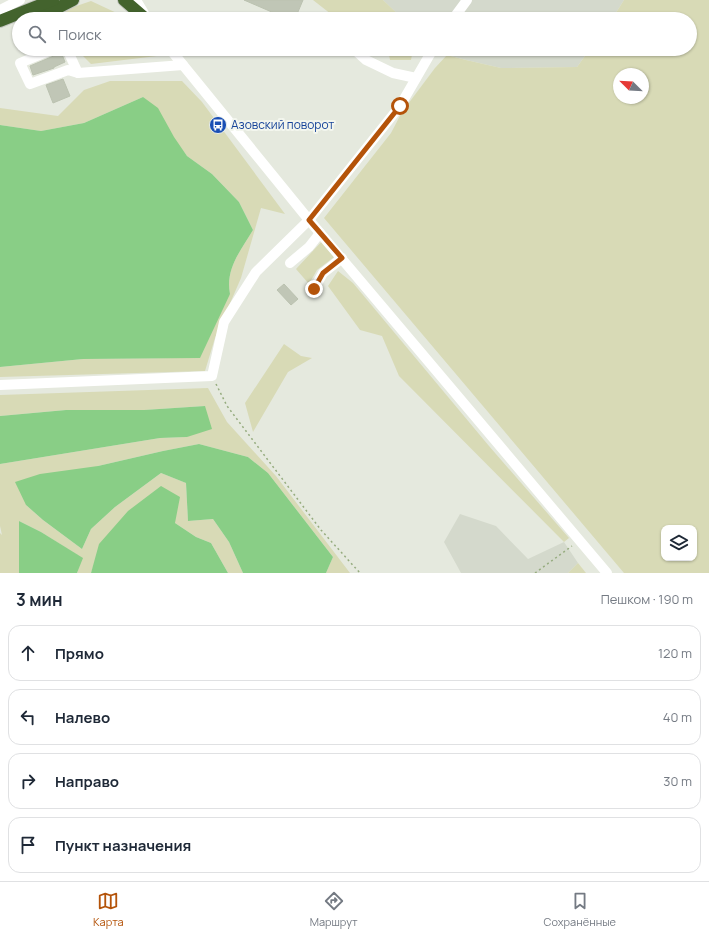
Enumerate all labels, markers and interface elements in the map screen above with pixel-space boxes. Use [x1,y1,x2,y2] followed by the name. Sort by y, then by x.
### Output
[12,12,697,56] search box
[26,23,48,45] icon: search
[58,24,102,45] text: Поиск
[613,68,649,104] north arrow
[391,97,409,115] route start
[208,115,228,135] bus stop icon: Азовский поворот
[231,116,334,133] place label: Азовский поворот
[305,280,323,298] route end
[661,525,697,561] map controls
[661,525,697,561] button: layers
[16,588,63,611] text: 3 мин
[601,590,693,608] text: Пешком · 190 m
[17,642,39,664] icon: ahead
[55,643,104,664] text: Прямо
[658,644,692,662] text: 120 m
[17,706,39,728] icon: left
[55,707,110,728] text: Налево
[663,708,692,726] text: 40 m
[17,770,39,792] icon: right
[55,771,119,792] text: Направо
[663,772,692,790] text: 30 m
[17,834,39,856] icon: arrive
[55,835,191,856] text: Пункт назначения
[93,890,124,929] tab: Карта
[310,890,358,929] tab: Маршрут
[544,890,616,929] tab: Сохранённые

